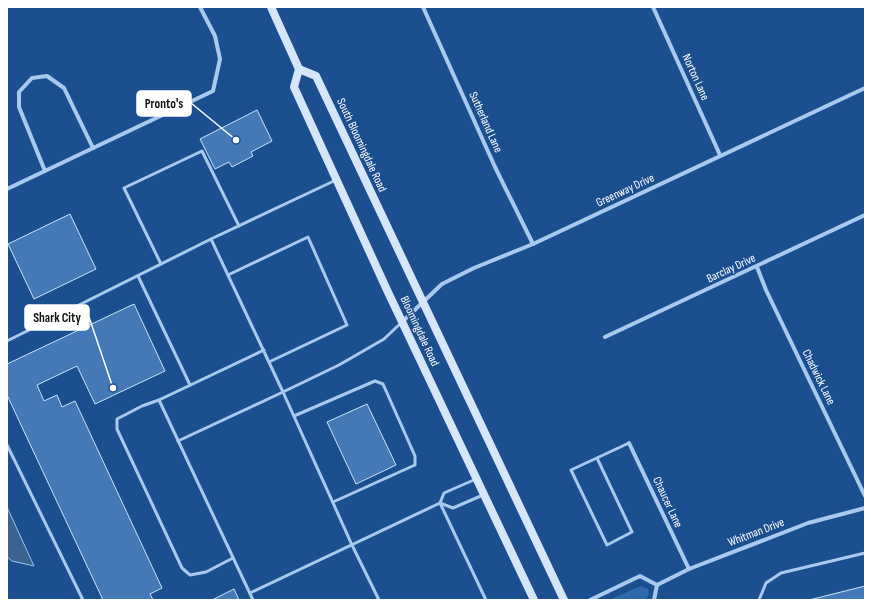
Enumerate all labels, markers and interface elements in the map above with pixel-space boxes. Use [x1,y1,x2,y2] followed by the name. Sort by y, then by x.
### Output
[679,52,712,103] street label: Norton Lane
[465,89,506,155] street label: Sutherland Lane
[137,91,191,116] callout: Pronto's
[145,96,183,112] text: Pronto's
[333,96,390,194] street label: South Bloomingdale Road
[594,170,657,210] street label: Greenway Drive
[704,251,758,286] street label: Barclay Drive
[397,294,442,369] street label: Bloomingdale Road
[25,305,89,330] callout: Shark City
[33,310,81,326] text: Shark City
[799,347,838,408] street label: Chadwick Lane
[649,474,686,530] street label: Chaucer Lane
[726,515,787,550] street label: Whitman Drive

